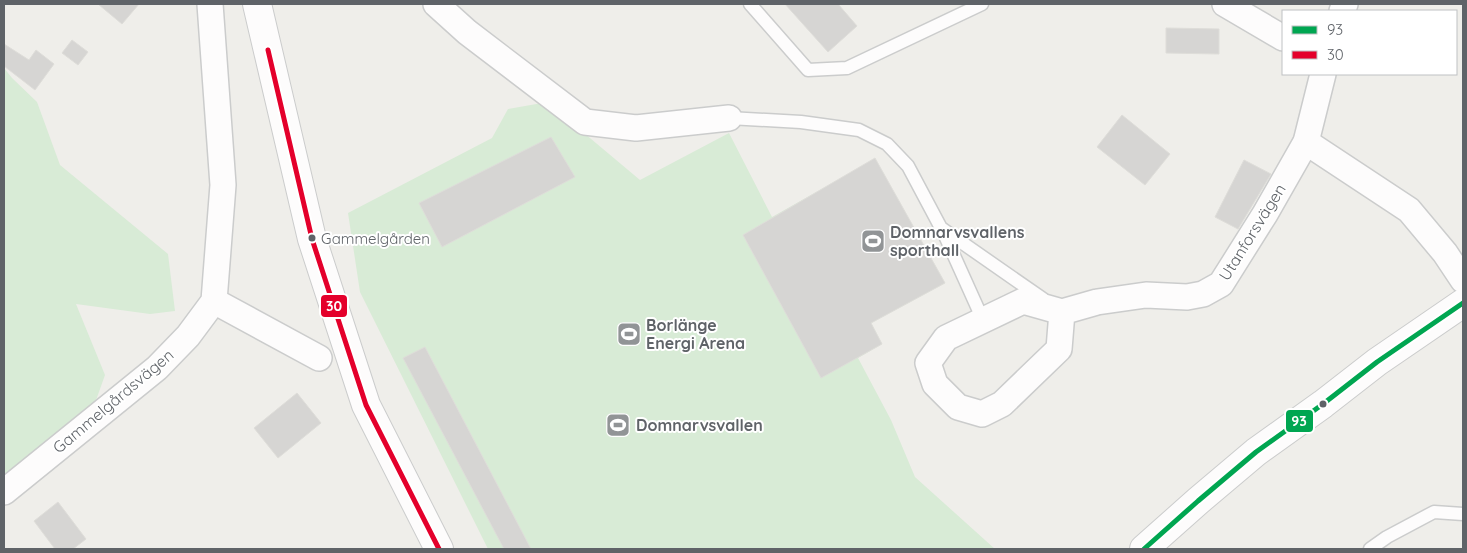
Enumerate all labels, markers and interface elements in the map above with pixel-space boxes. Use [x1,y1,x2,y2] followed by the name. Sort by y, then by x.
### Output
[1282,10,1457,75] legend
[1327,20,1343,39] text: 93
[1327,45,1344,64] text: 30
[1214,180,1290,284] street label: Utanforsvägen
[890,222,1025,260] place label: Domnarvsvallens sporthall
[860,228,886,254] sports icon: Domnarvsvallens sporthall
[321,229,430,248] place label: Gammelgården
[307,233,317,243] marker: Gammelgården
[320,294,348,318] line badge: 30
[326,297,342,315] text: 30
[646,315,745,353] place label: Borlänge Energi Arena
[616,321,642,347] sports icon: Borlänge Energi Arena
[49,345,177,457] street label: Gammelgårdsvägen
[1318,399,1328,409] unlabelled marker
[1285,409,1314,433] line badge: 93
[605,412,631,438] sports icon: Domnarvsvallen
[1291,412,1307,430] text: 93
[636,415,763,435] place label: Domnarvsvallen

